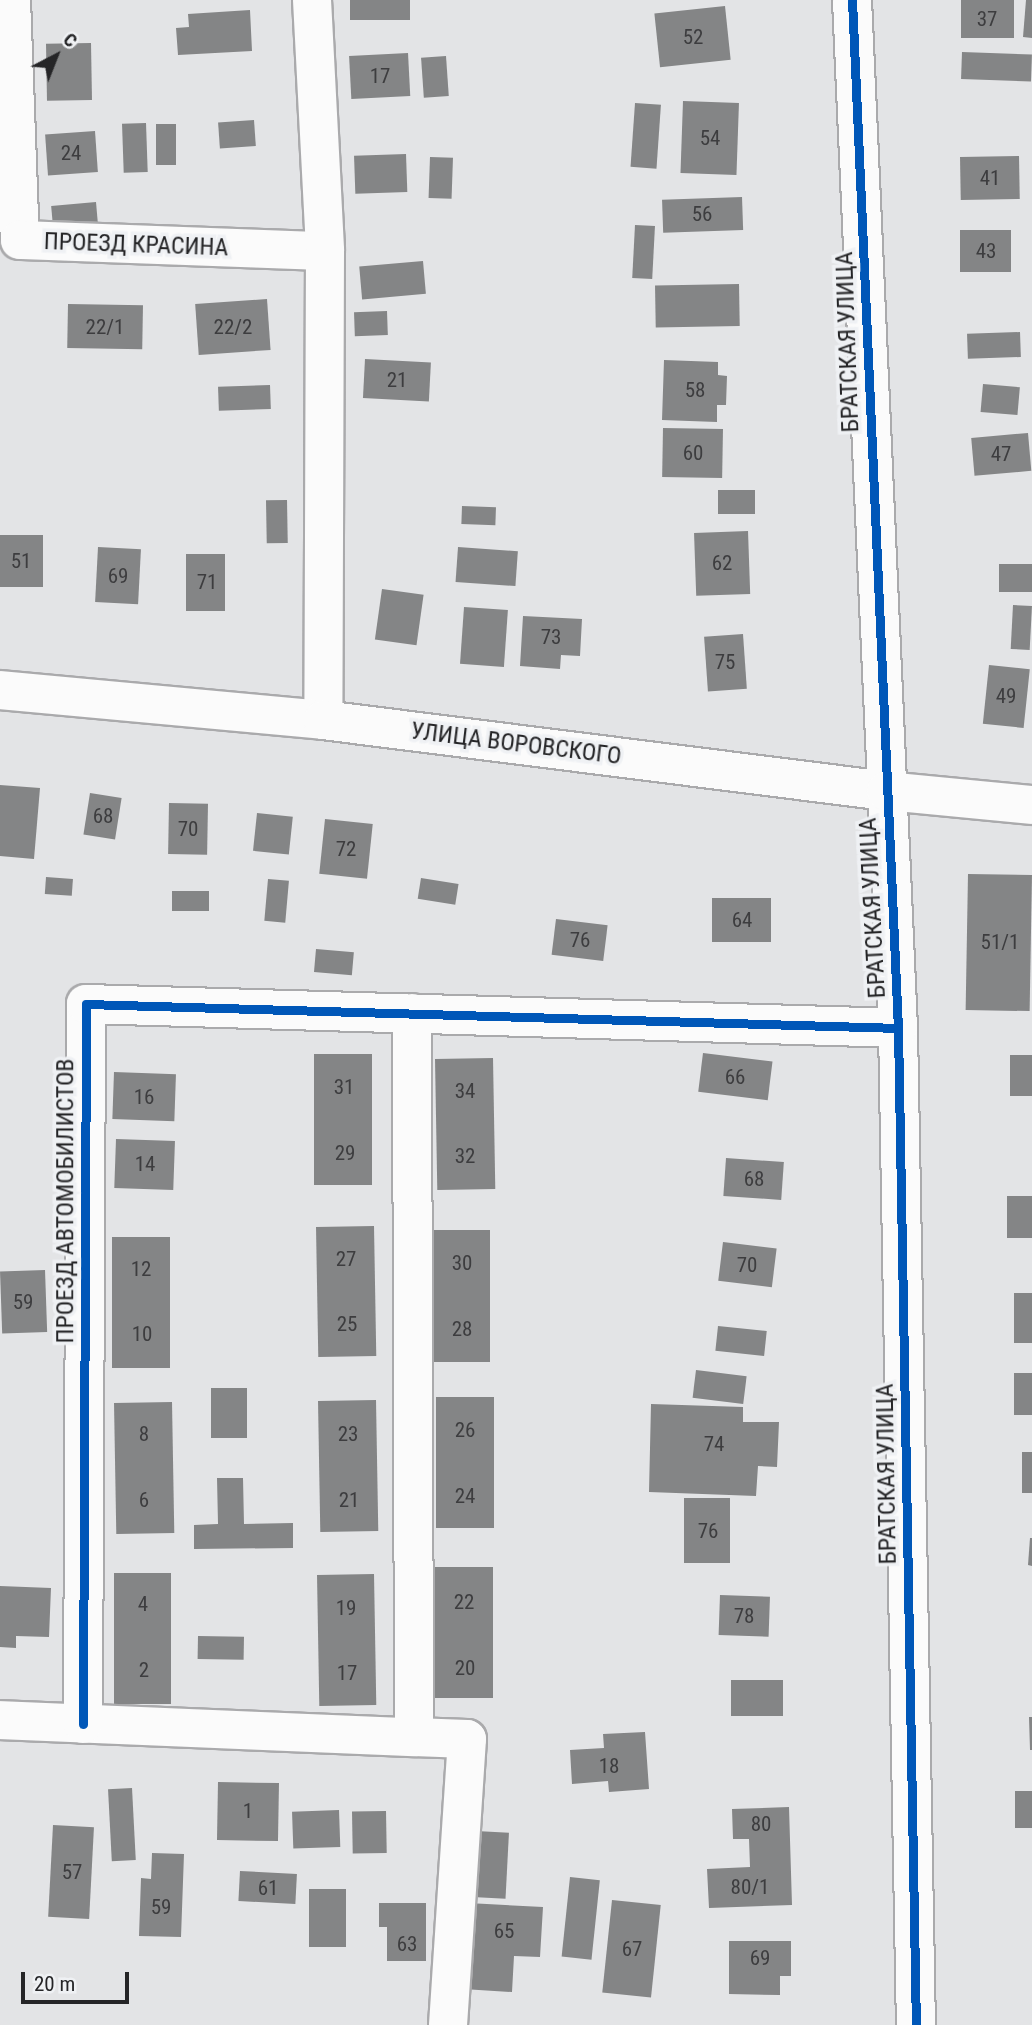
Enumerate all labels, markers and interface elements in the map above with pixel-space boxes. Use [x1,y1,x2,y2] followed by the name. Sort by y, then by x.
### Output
[977,6,997,32] house number: 37
[21,21,91,91] north arrow
[683,24,703,50] house number: 52
[59,28,82,52] text: С
[370,63,390,89] house number: 17
[700,125,720,151] house number: 54
[61,140,81,166] house number: 24
[980,165,1000,191] house number: 41
[692,201,712,227] house number: 56
[43,227,229,263] street label: ПРОЕЗД КРАСИНА
[976,238,996,264] house number: 43
[830,251,866,433] street label: БРАТСКАЯ УЛИЦА
[86,314,124,340] house number: 22/1
[214,314,252,340] house number: 22/2
[387,367,407,393] house number: 21
[685,377,705,403] house number: 58
[683,440,703,466] house number: 60
[991,441,1011,467] house number: 47
[11,548,31,574] house number: 51
[712,550,732,576] house number: 62
[108,563,128,589] house number: 69
[197,569,217,595] house number: 71
[541,624,561,650] house number: 73
[715,649,735,675] house number: 75
[996,683,1016,709] house number: 49
[409,717,623,771] street label: УЛИЦА ВОРОВСКОГО
[93,803,113,829] house number: 68
[178,816,198,842] house number: 70
[854,817,892,999] street label: БРАТСКАЯ УЛИЦА
[336,836,356,862] house number: 72
[732,907,752,933] house number: 64
[570,927,590,953] house number: 76
[981,929,1019,955] house number: 51/1
[52,1059,80,1343] street label: ПРОЕЗД АВТОМОБИЛИСТОВ
[725,1064,745,1090] house number: 66
[334,1074,354,1100] house number: 31
[455,1078,475,1104] house number: 34
[134,1084,154,1110] house number: 16
[335,1140,355,1166] house number: 29
[455,1143,475,1169] house number: 32
[135,1151,155,1177] house number: 14
[744,1166,764,1192] house number: 68
[336,1246,356,1272] house number: 27
[452,1250,472,1276] house number: 30
[737,1252,757,1278] house number: 70
[131,1256,151,1282] house number: 12
[13,1289,33,1315] house number: 59
[337,1311,357,1337] house number: 25
[452,1316,472,1342] house number: 28
[132,1321,152,1347] house number: 10
[871,1383,903,1565] street label: БРАТСКАЯ УЛИЦА
[455,1417,475,1443] house number: 26
[139,1421,149,1447] house number: 8
[338,1421,358,1447] house number: 23
[704,1431,724,1457] house number: 74
[455,1483,475,1509] house number: 24
[139,1487,149,1513] house number: 6
[339,1487,359,1513] house number: 21
[698,1518,718,1544] house number: 76
[454,1589,474,1615] house number: 22
[138,1591,148,1617] house number: 4
[336,1595,356,1621] house number: 19
[734,1603,754,1629] house number: 78
[455,1655,475,1681] house number: 20
[139,1657,149,1683] house number: 2
[337,1660,357,1686] house number: 17
[599,1753,619,1779] house number: 18
[243,1798,253,1824] house number: 1
[751,1811,771,1837] house number: 80
[62,1859,82,1885] house number: 57
[731,1874,769,1900] house number: 80/1
[258,1875,278,1901] house number: 61
[151,1894,171,1920] house number: 59
[494,1918,514,1944] house number: 65
[397,1931,417,1957] house number: 63
[622,1936,642,1962] house number: 67
[750,1945,770,1971] house number: 69
[24,1958,133,2002] scale bar
[34,1972,75,1996] text: 20 m

